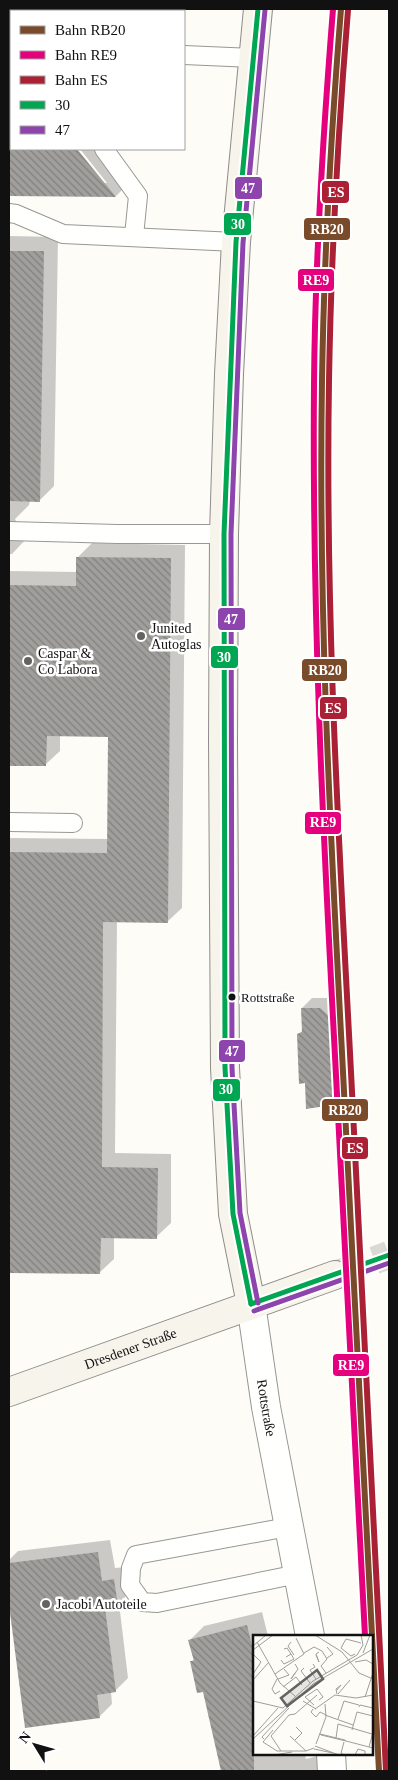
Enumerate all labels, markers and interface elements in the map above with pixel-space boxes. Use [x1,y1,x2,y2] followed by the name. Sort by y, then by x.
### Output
[10,10,185,150] legend
[55,22,125,38] text: Bahn RB20
[55,47,117,63] text: Bahn RE9
[55,72,108,88] text: Bahn ES
[55,97,70,113] text: 30
[55,122,71,138] text: 47
[234,176,263,200] line badge: 47
[321,180,350,204] line badge: ES
[241,181,255,196] text: 47
[327,185,345,200] text: ES
[223,212,252,236] line badge: 30
[231,217,245,232] text: 30
[303,217,351,241] line badge: RB20
[310,222,344,237] text: RB20
[297,268,335,292] line badge: RE9
[303,273,329,288] text: RE9
[217,607,246,631] line badge: 47
[224,612,238,627] text: 47
[151,621,202,652] place label: Junited Autoglas
[135,630,147,642] marker: Junited Autoglas
[210,645,239,669] line badge: 30
[38,646,98,677] place label: Caspar & Co Labora
[217,650,231,665] text: 30
[22,655,34,667] marker: Caspar & Co Labora
[301,658,348,682] line badge: RB20
[308,663,342,678] text: RB20
[319,696,348,720] line badge: ES
[324,701,342,716] text: ES
[304,811,342,835] line badge: RE9
[310,815,336,830] text: RE9
[241,990,295,1005] place label: Rottstraße
[227,992,237,1002] marker: Rottstraße
[218,1039,246,1063] line badge: 47
[225,1044,239,1059] text: 47
[212,1078,241,1102] line badge: 30
[219,1082,233,1097] text: 30
[321,1098,369,1122] line badge: RB20
[328,1103,362,1118] text: RB20
[341,1136,369,1160] line badge: ES
[346,1141,364,1156] text: ES
[82,1325,179,1372] street label: Dresdener Straße
[332,1353,370,1377] line badge: RE9
[338,1358,364,1373] text: RE9
[255,1378,279,1438] street label: Rottstraße
[56,1597,147,1612] place label: Jacobi Autoteile
[40,1598,52,1610] marker: Jacobi Autoteile
[253,1635,373,1755] inset map
[10,1720,60,1770] north arrow
[16,1729,34,1746] text: N

